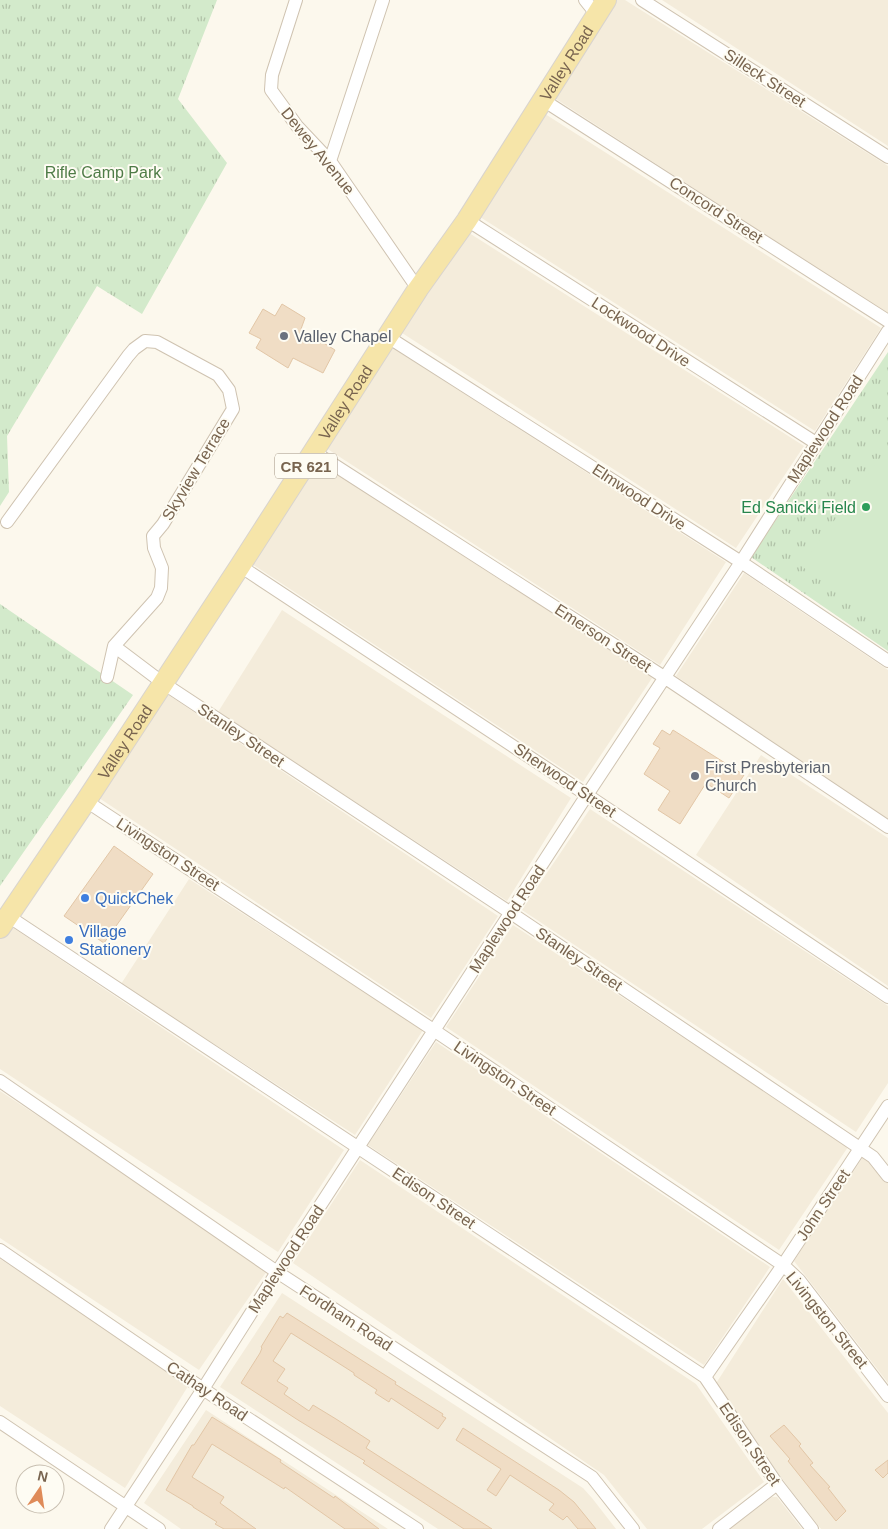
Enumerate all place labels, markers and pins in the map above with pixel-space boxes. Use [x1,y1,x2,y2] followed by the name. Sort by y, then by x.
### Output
[294,328,392,345] place label: Valley Chapel
[278,330,290,342] marker: Valley Chapel
[741,499,856,516] place label: Ed Sanicki Field
[860,501,872,513] marker: Ed Sanicki Field
[705,759,830,794] place label: First Presbyterian Church
[689,770,701,782] marker: First Presbyterian Church
[95,890,174,907] place label: QuickChek
[79,892,91,904] marker: QuickChek
[79,923,151,958] place label: Village Stationery
[63,934,75,946] marker: Village Stationery

